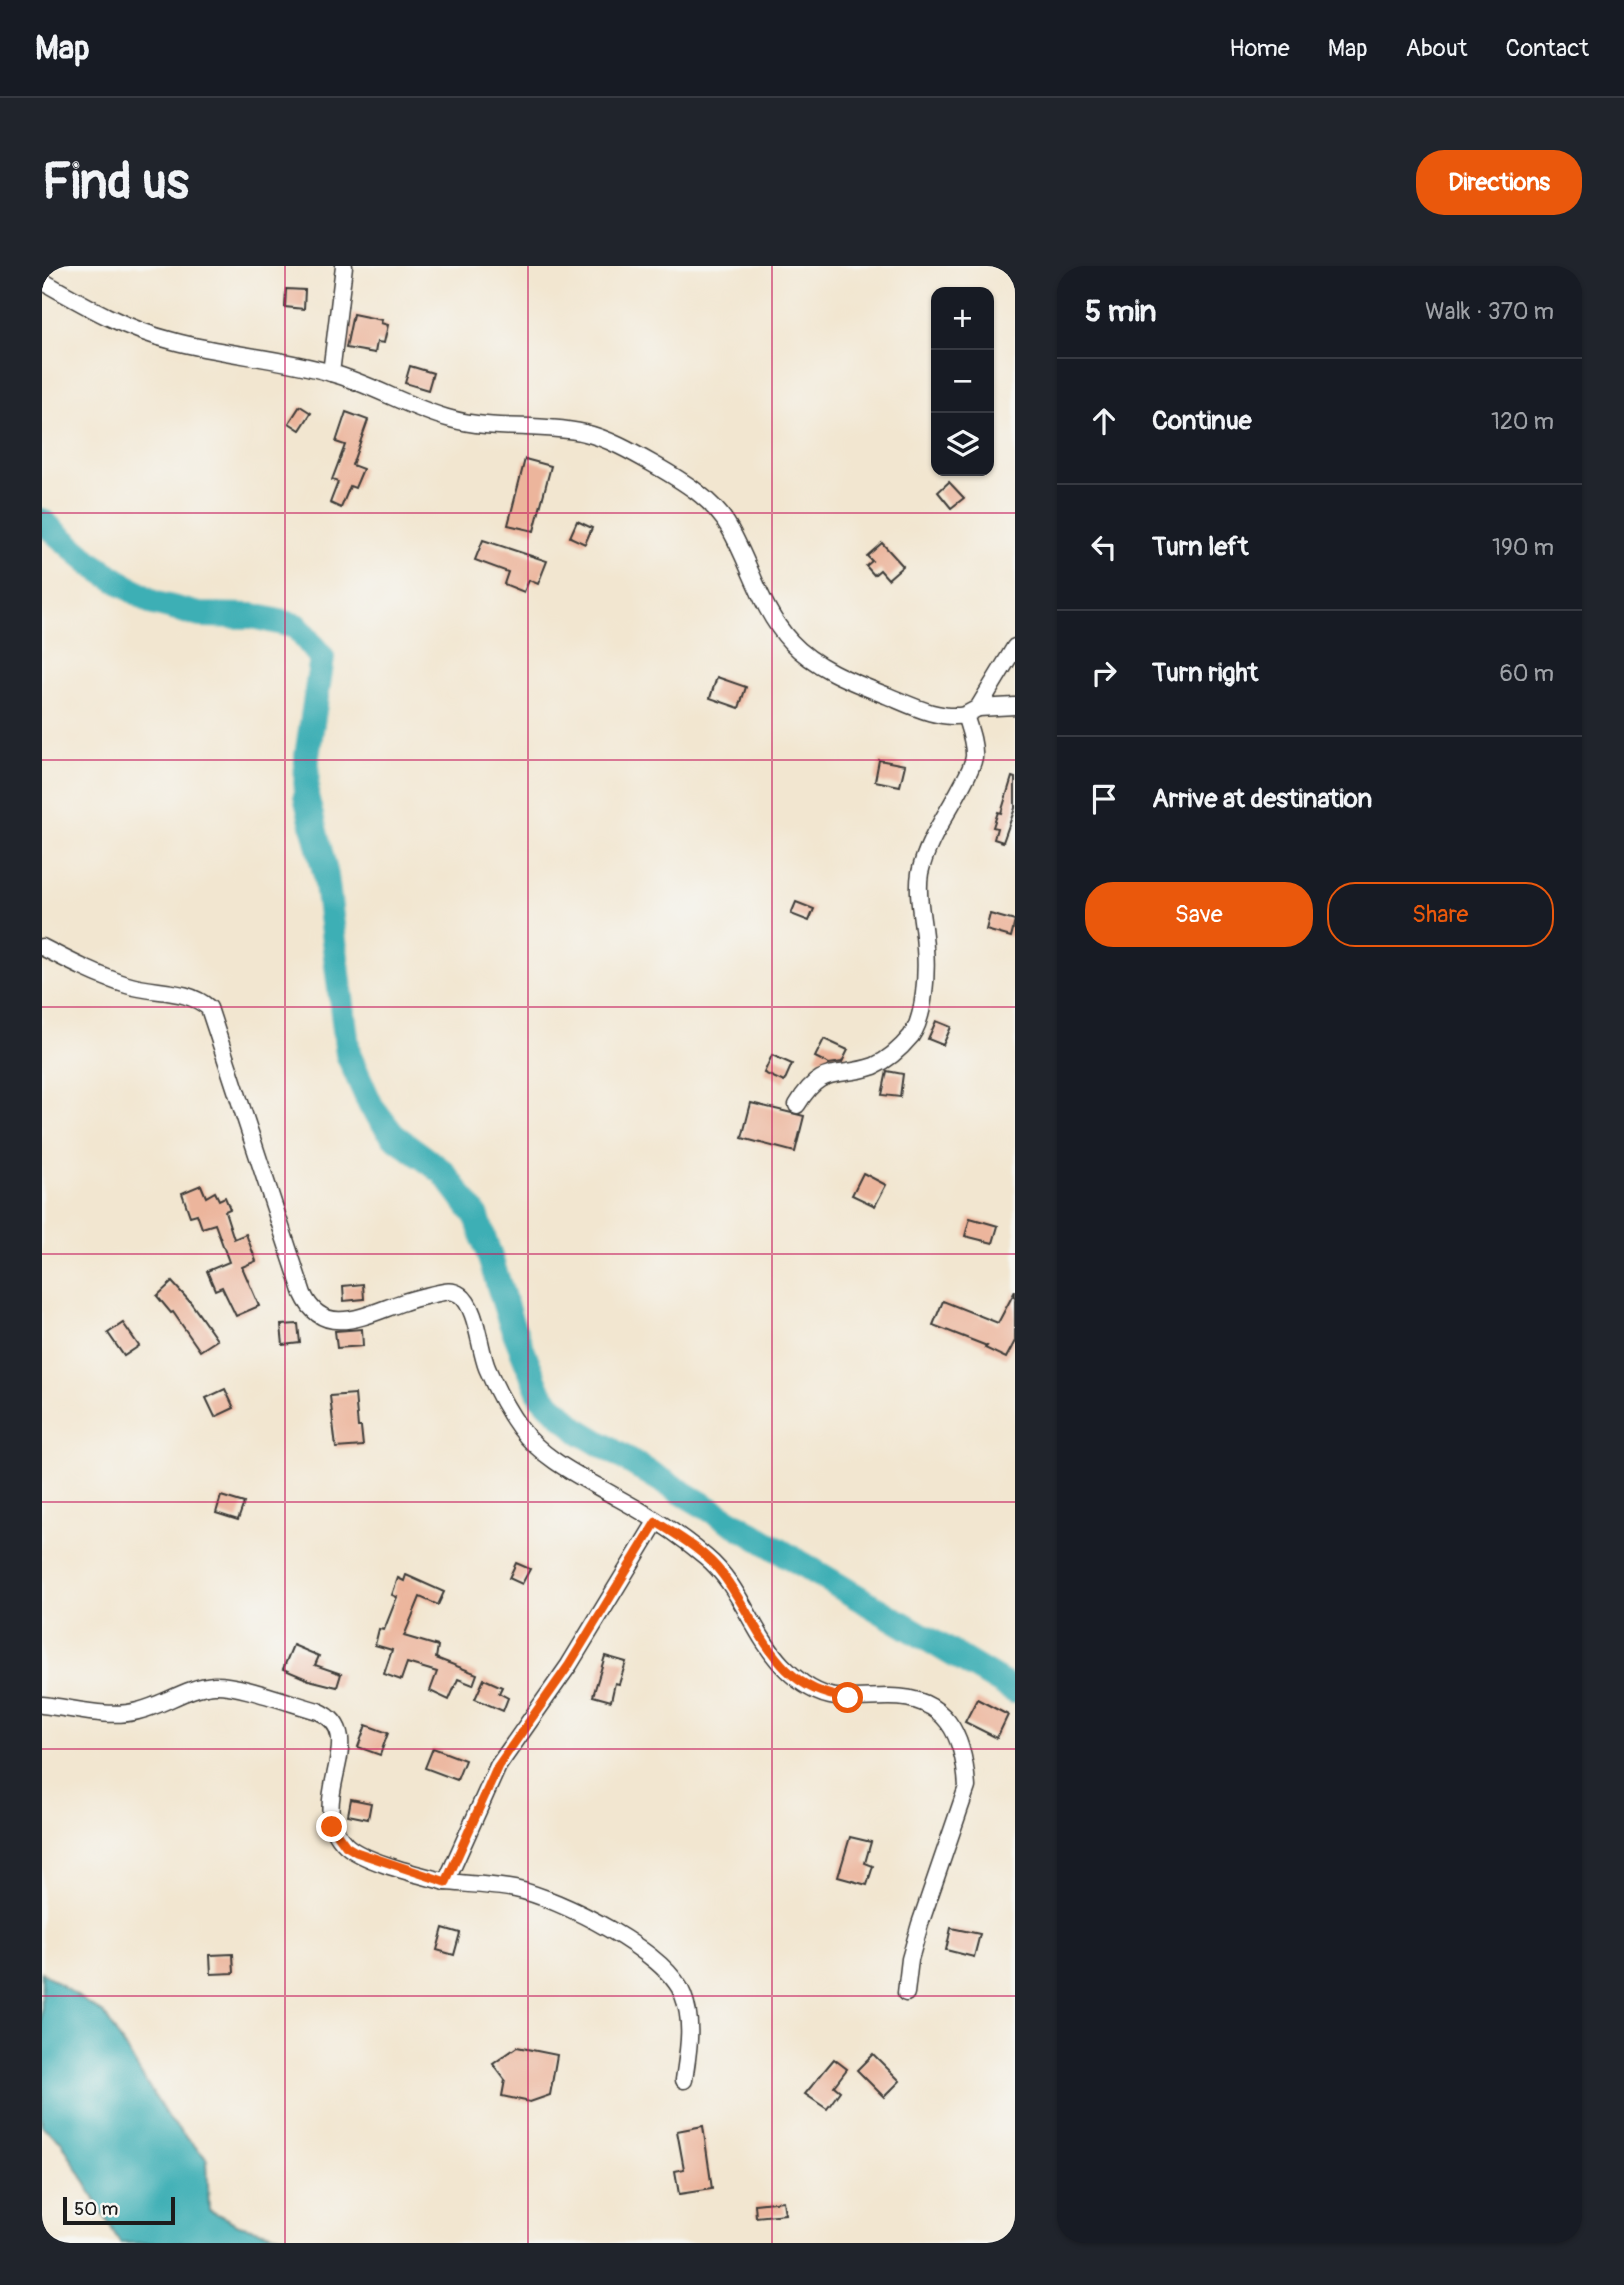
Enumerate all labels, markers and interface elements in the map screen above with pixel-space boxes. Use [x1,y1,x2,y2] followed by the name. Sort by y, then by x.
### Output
[35,28,90,69] text: Map
[1229,34,1290,63] text: Home
[1328,34,1368,63] text: Map
[1406,34,1468,63] text: About
[1506,34,1589,63] text: Contact
[1416,150,1582,215] button: Directions
[42,152,189,213] text: Find us
[931,287,994,476] map controls
[931,287,994,350] button: +
[1085,293,1156,330] text: 5 min
[1425,297,1554,326] text: Walk · 370 m
[931,350,994,413] button: −
[1085,402,1123,440] icon: ahead
[1152,405,1252,437] text: Continue
[1491,407,1554,436] text: 120 m
[931,413,994,476] button: layers
[1085,528,1123,566] icon: left
[1152,531,1248,563] text: Turn left
[1492,533,1554,562] text: 190 m
[1085,654,1123,692] icon: right
[1152,657,1258,689] text: Turn right
[1499,659,1554,688] text: 60 m
[1085,780,1123,818] icon: arrive
[1152,783,1372,815] text: Arrive at destination
[1085,882,1313,947] button: Save
[1327,882,1554,947] button: Share
[832,1682,863,1713] route start
[316,1811,347,1842] route end
[63,2194,175,2226] scale bar
[74,2197,118,2221] text: 50 m

